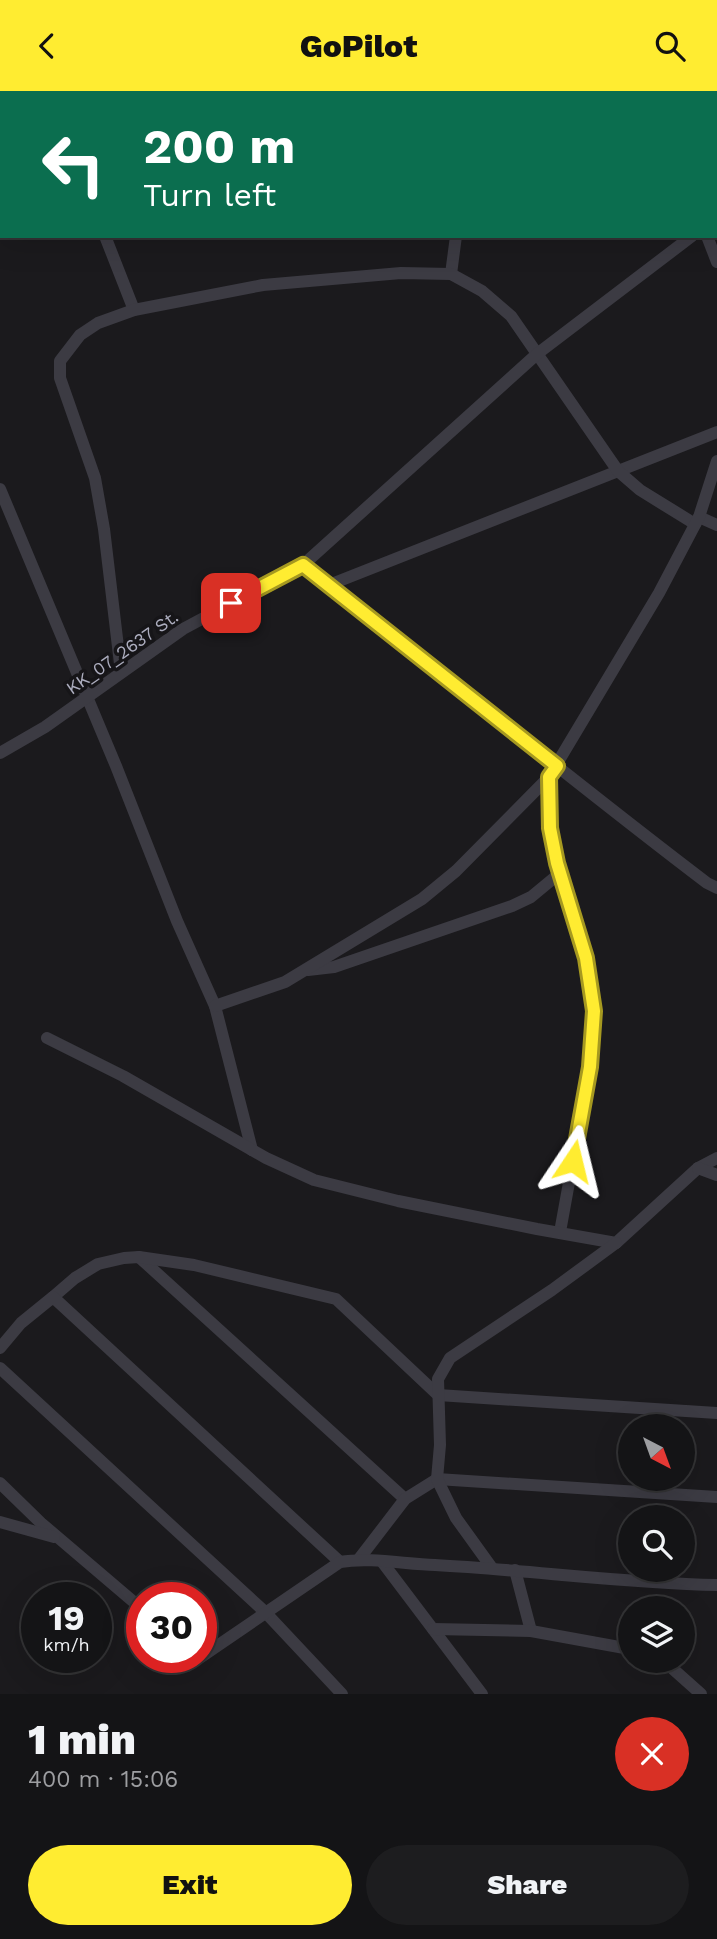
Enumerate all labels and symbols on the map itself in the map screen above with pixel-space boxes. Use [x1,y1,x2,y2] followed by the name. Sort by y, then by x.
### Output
[201,573,261,633] pin
[62,606,182,698] street label: KK_07_2637 St.
[536,1124,610,1198] position arrow
[618,1414,695,1491] north arrow
[126,1582,217,1673] speed limit sign: 30

